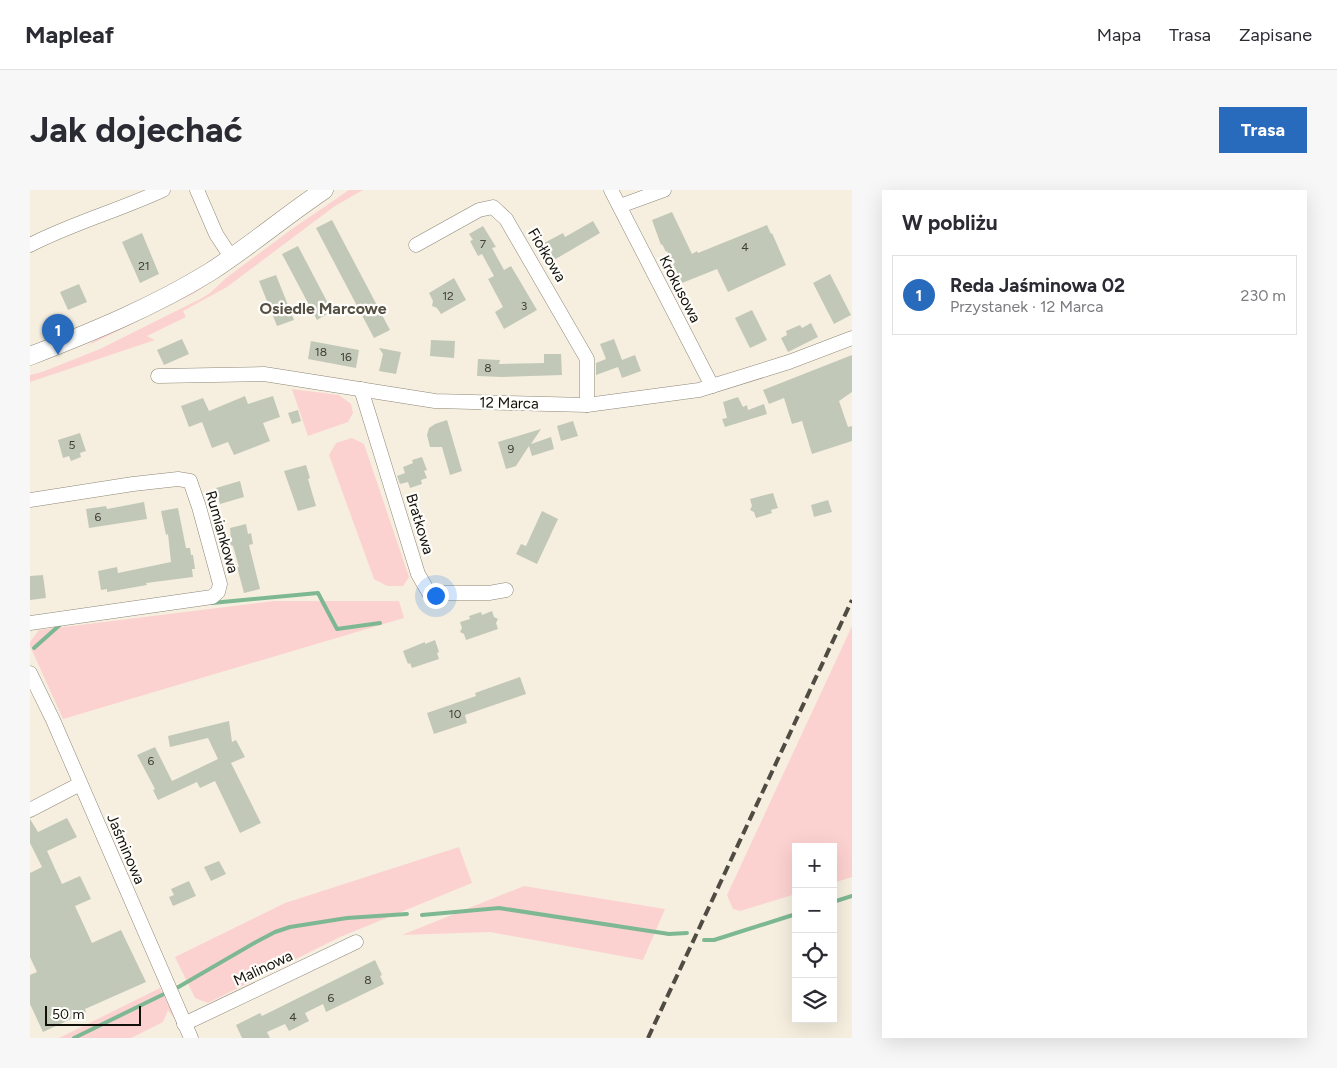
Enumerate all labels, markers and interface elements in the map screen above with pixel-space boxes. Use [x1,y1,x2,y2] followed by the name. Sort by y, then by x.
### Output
[25,20,114,49] text: Mapleaf
[1097,24,1141,46] text: Mapa
[1169,24,1211,46] text: Trasa
[1239,24,1312,46] text: Zapisane
[1219,107,1307,153] button: Trasa
[30,109,243,151] text: Jak dojechać
[902,210,998,235] text: W pobliżu
[524,225,570,285] street label: Fiołkowa
[480,237,487,251] house number: 7
[741,240,749,254] house number: 4
[655,252,705,326] street label: Krokusowa
[138,259,150,273] house number: 21
[950,274,1125,297] text: Reda Jaśminowa 02
[916,286,922,305] text: 1
[1241,286,1286,305] text: 230 m
[442,289,454,303] house number: 12
[950,297,1103,316] text: Przystanek · 12 Marca
[259,299,387,318] district label: Osiedle Marcowe
[521,299,527,313] house number: 3
[42,314,74,355] pin: 1
[315,345,327,359] house number: 18
[340,350,352,364] house number: 16
[484,361,492,375] house number: 8
[479,393,539,413] street label: 12 Marca
[69,438,76,452] house number: 5
[508,442,515,456] house number: 9
[202,489,242,575] street label: Rumiankowa
[402,492,438,556] street label: Bratkowa
[95,510,102,524] house number: 6
[423,583,449,609] your location
[449,707,462,721] house number: 10
[148,754,155,768] house number: 6
[103,811,149,887] street label: Jaśminowa
[792,843,837,1023] map controls
[792,843,837,888] button: +
[792,888,837,933] button: −
[792,933,837,978] button: locate
[231,946,295,990] street label: Malinowa
[364,973,372,987] house number: 8
[792,978,837,1023] button: layers
[328,991,335,1005] house number: 6
[45,1003,141,1026] scale bar
[52,1006,84,1023] text: 50 m
[289,1010,297,1024] house number: 4

